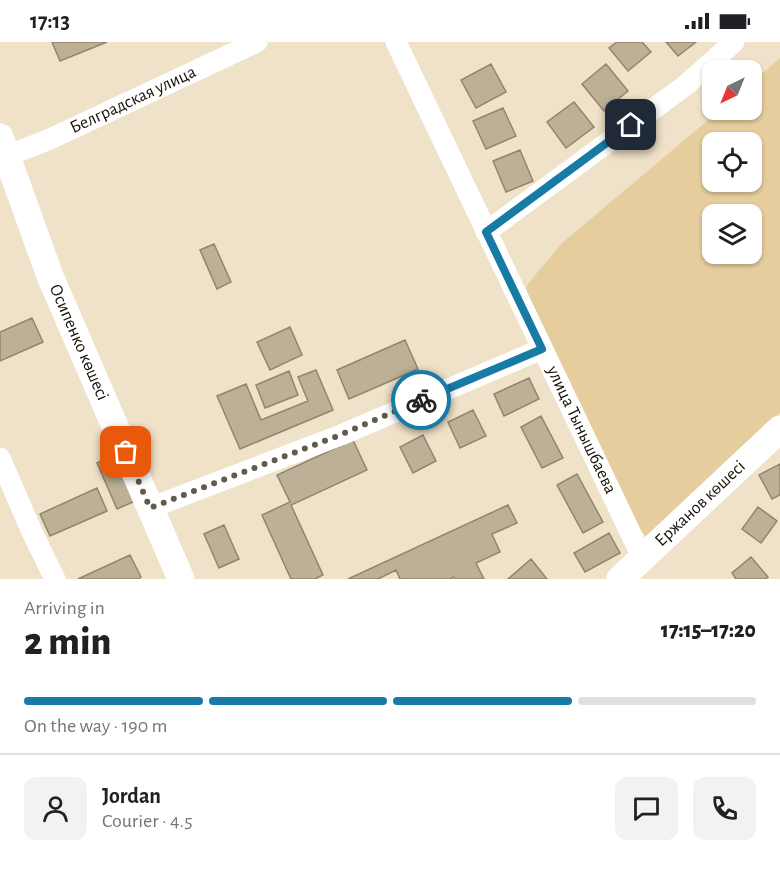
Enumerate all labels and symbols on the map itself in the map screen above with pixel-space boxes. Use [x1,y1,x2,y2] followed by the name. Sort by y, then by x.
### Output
[702,60,762,120] north arrow
[67,63,199,137] street label: Белградская улица
[605,99,656,150] pin
[46,282,112,403] street label: Осипенко көшесі
[543,362,619,497] street label: улица Тынышбаева
[391,370,451,430] courier
[100,426,151,477] pin
[652,457,749,550] street label: Ержанов көшесі

